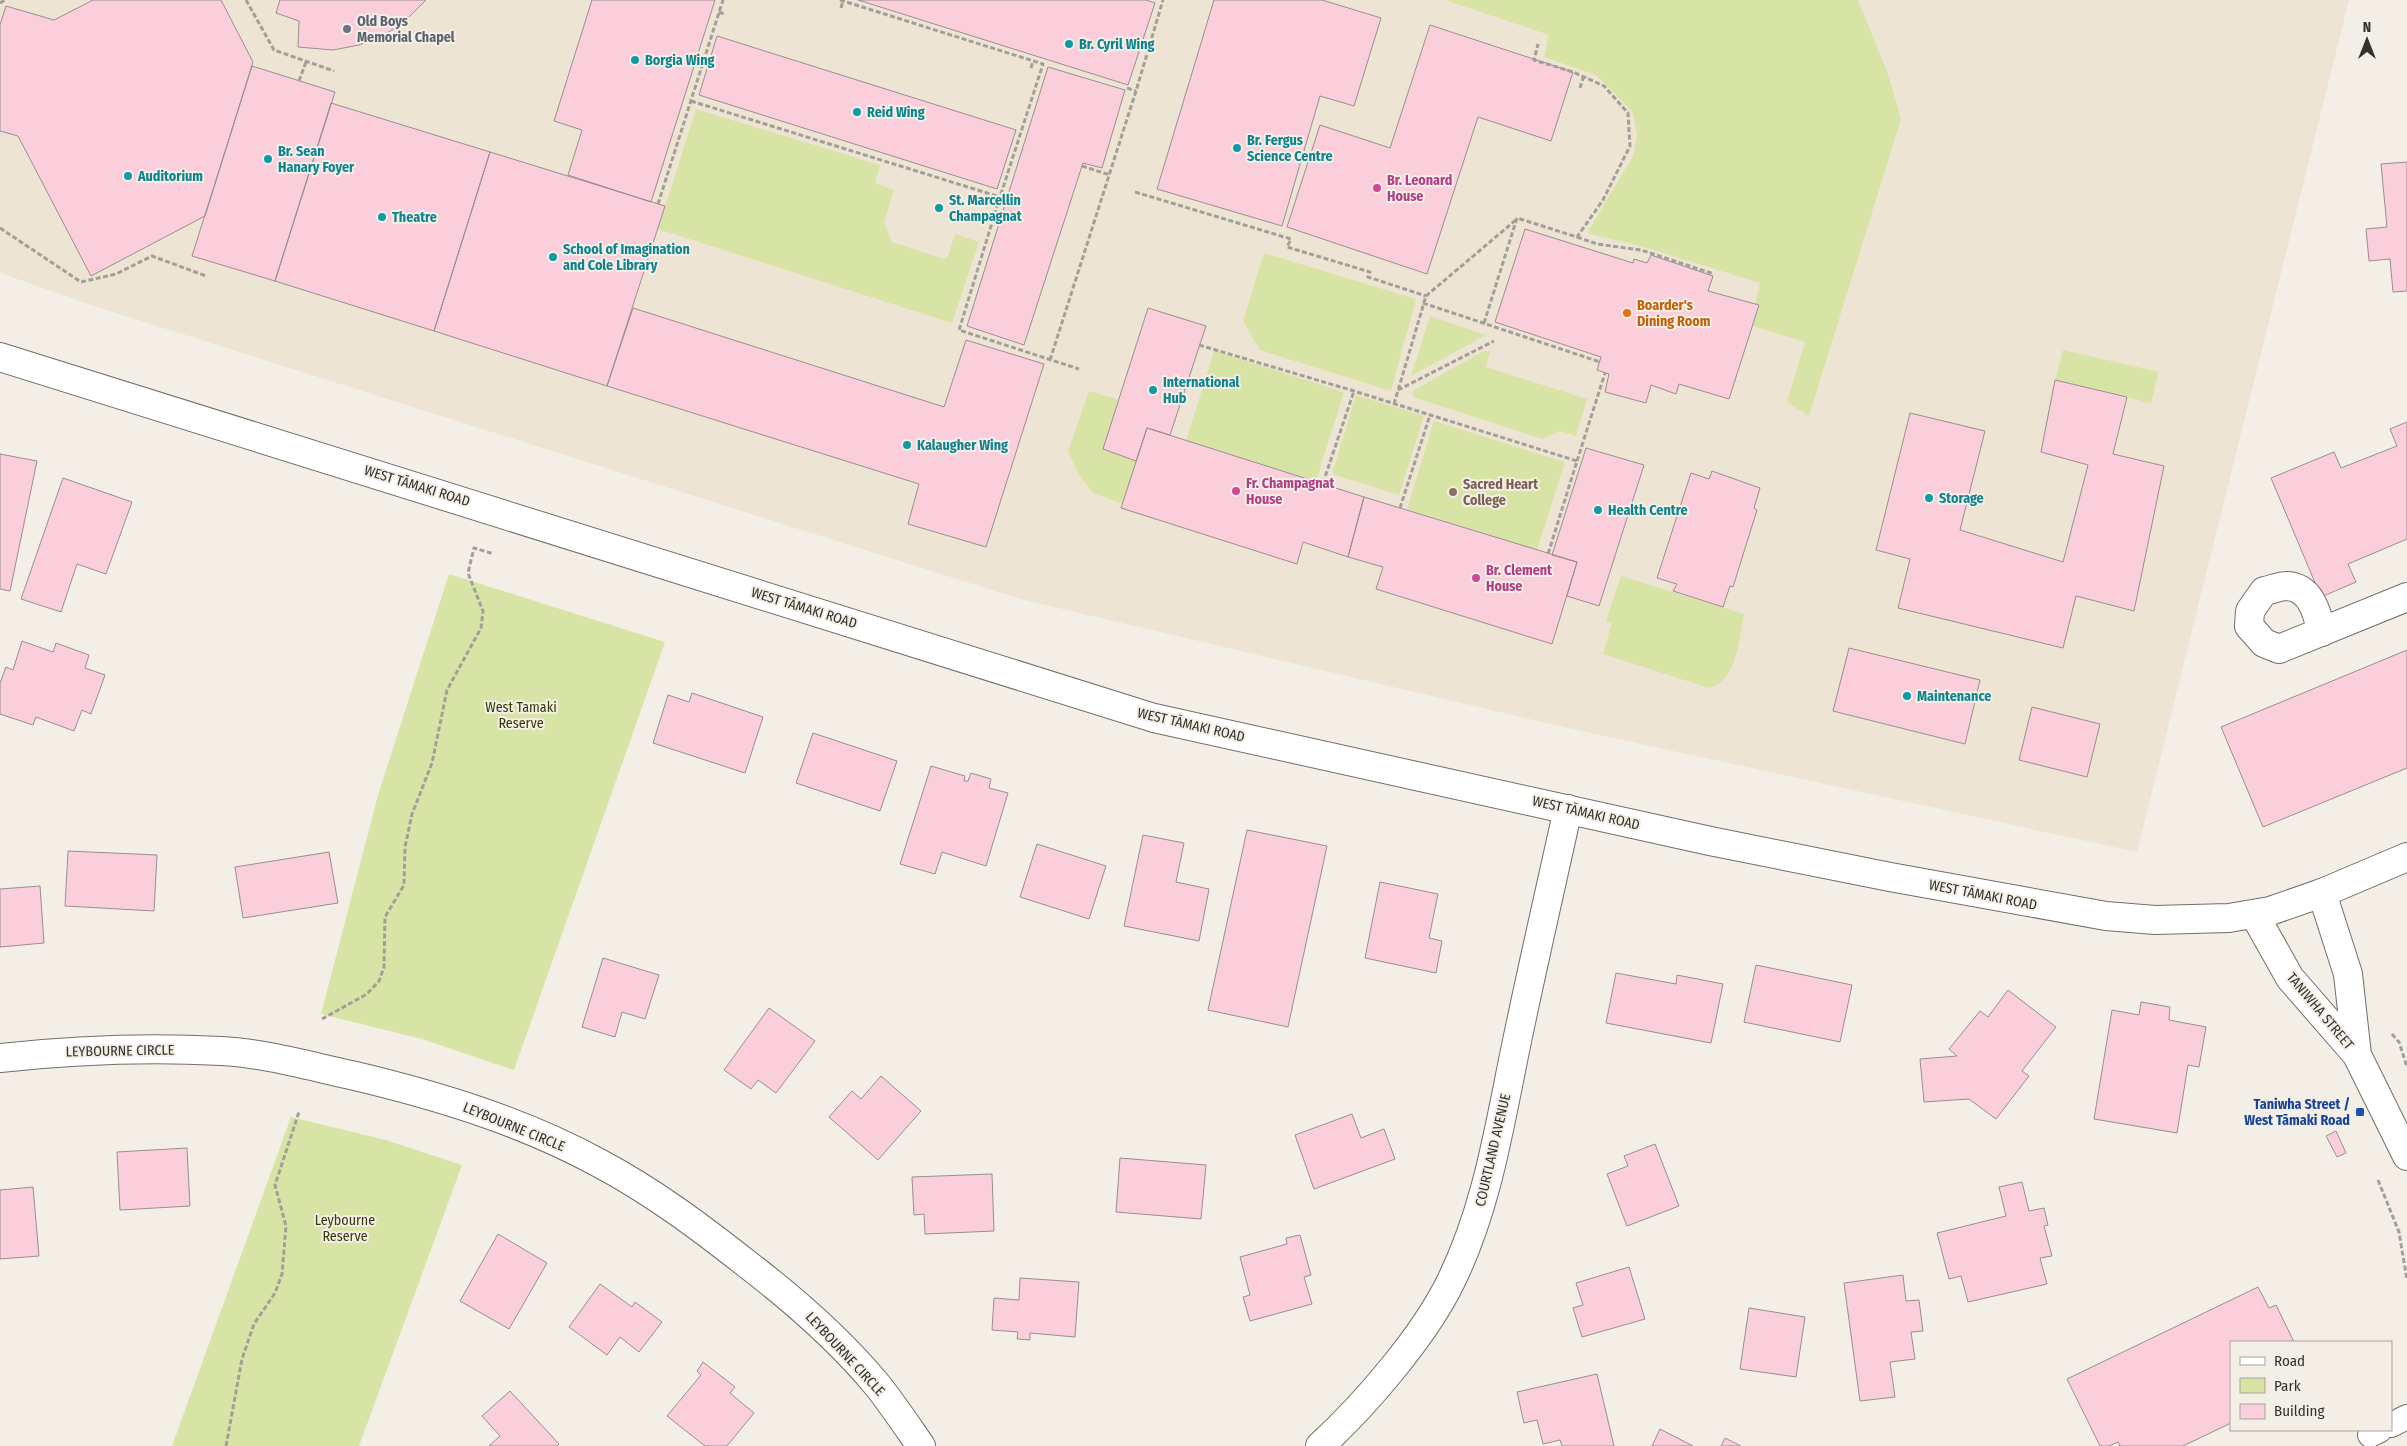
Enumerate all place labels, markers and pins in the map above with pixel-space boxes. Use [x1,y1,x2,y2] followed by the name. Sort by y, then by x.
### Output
[357,13,455,46] place label: Old Boys Memorial Chapel
[341,23,353,35] marker: Old Boys Memorial Chapel
[1079,36,1155,53] place label: Br. Cyril Wing
[1063,38,1075,50] marker: Br. Cyril Wing
[645,52,715,69] place label: Borgia Wing
[629,54,641,66] marker: Borgia Wing
[867,104,925,121] place label: Reid Wing
[851,106,863,118] marker: Reid Wing
[1247,132,1333,165] place label: Br. Fergus Science Centre
[1231,142,1243,154] marker: Br. Fergus Science Centre
[278,143,355,176] place label: Br. Sean Hanary Foyer
[262,153,274,165] marker: Br. Sean Hanary Foyer
[137,168,203,185] place label: Auditorium
[122,170,134,182] marker: Auditorium
[1387,172,1452,205] place label: Br. Leonard House
[1371,182,1383,194] marker: Br. Leonard House
[949,192,1023,225] place label: St. Marcellin Champagnat
[933,202,945,214] marker: St. Marcellin Champagnat
[392,209,437,226] place label: Theatre
[376,211,388,223] marker: Theatre
[563,241,690,274] place label: School of Imagination and Cole Library
[547,251,559,263] marker: School of Imagination and Cole Library
[1637,297,1711,330] place label: Boarder's Dining Room
[1621,307,1633,319] marker: Boarder's Dining Room
[1163,374,1239,407] place label: International Hub
[1147,384,1159,396] marker: International Hub
[917,437,1008,454] place label: Kalaugher Wing
[901,439,913,451] marker: Kalaugher Wing
[1246,475,1336,508] place label: Fr. Champagnat House
[1463,476,1539,509] place label: Sacred Heart College
[1230,485,1242,497] marker: Fr. Champagnat House
[1447,486,1459,498] marker: Sacred Heart College
[1939,490,1984,507] place label: Storage
[1923,492,1935,504] marker: Storage
[1608,502,1687,519] place label: Health Centre
[1592,504,1604,516] marker: Health Centre
[1486,562,1553,595] place label: Br. Clement House
[1470,572,1482,584] marker: Br. Clement House
[1917,688,1991,705] place label: Maintenance
[1901,690,1913,702] marker: Maintenance
[2244,1096,2350,1129] place label: Taniwha Street / West Tāmaki Road
[2354,1106,2366,1118] marker: Taniwha Street / West Tāmaki Road

